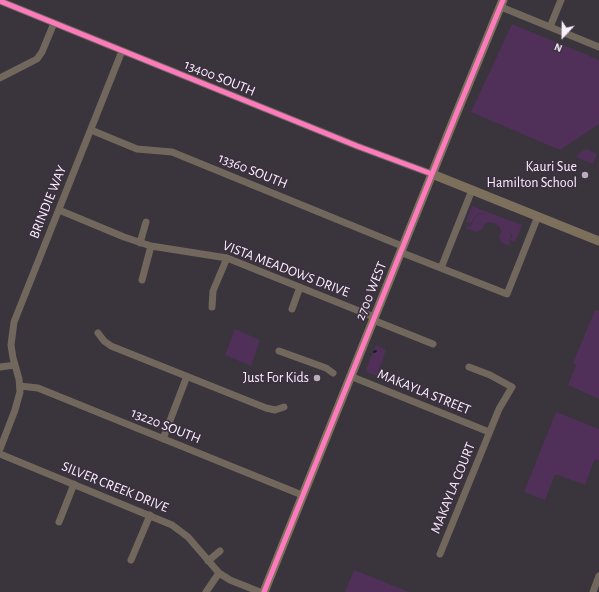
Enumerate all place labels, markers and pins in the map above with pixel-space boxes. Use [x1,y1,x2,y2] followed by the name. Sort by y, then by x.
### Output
[487,159,577,192] place label: Kauri Sue Hamilton School
[580,170,590,180] marker: Kauri Sue Hamilton School
[243,370,309,386] place label: Just For Kids
[312,373,322,383] marker: Just For Kids

